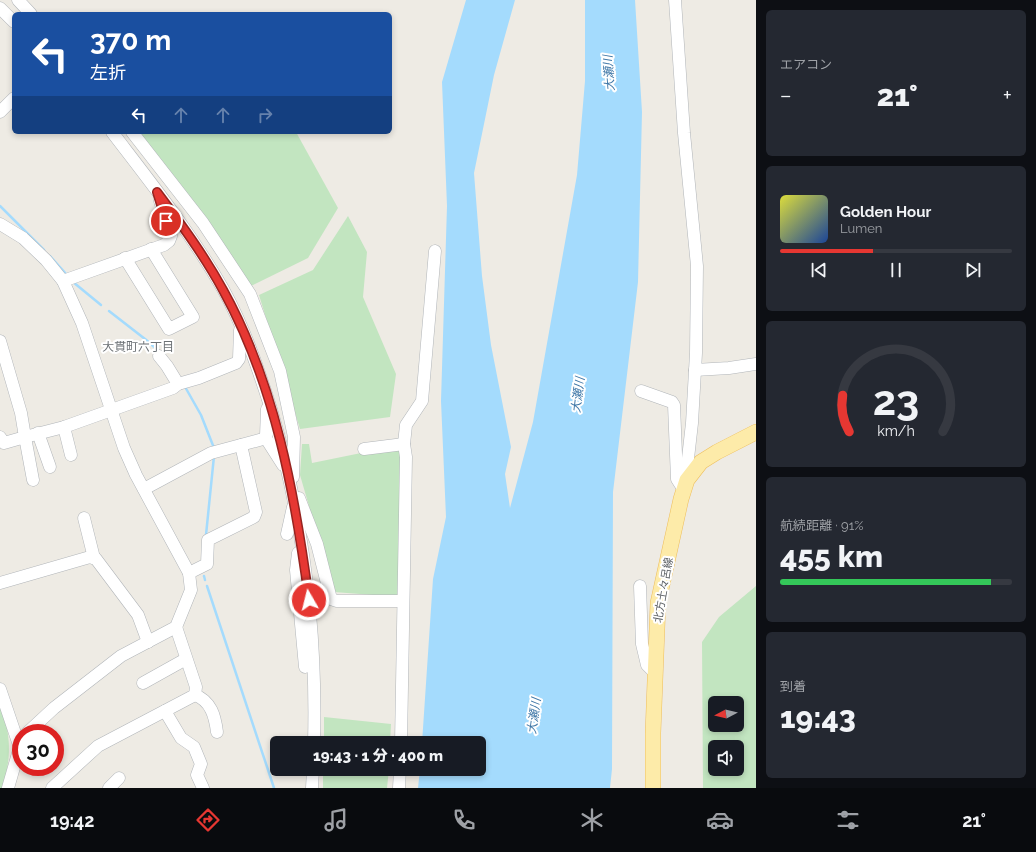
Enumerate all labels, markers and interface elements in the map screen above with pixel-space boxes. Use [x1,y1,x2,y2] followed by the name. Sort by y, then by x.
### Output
[90,24,171,57] text: 370 m
[24,28,76,80] icon: left
[601,53,617,91] water label: 大瀬川
[780,57,832,72] text: エアコン
[90,62,126,83] text: 左折
[877,78,918,113] text: 21°
[780,82,792,108] text: −
[1003,82,1012,108] text: +
[128,104,150,126] icon: left
[170,104,192,126] icon: ahead
[212,104,234,126] icon: ahead
[254,104,276,126] icon: right
[840,203,931,221] text: Golden Hour
[149,204,183,238] pin
[155,210,177,232] icon: arrive
[840,221,882,236] text: Lumen
[808,259,830,281] icon: previous
[885,259,907,281] icon: pause
[962,259,984,281] icon: next
[102,340,174,354] district label: 大貫町六丁目
[569,374,587,414] water label: 大瀬川
[873,376,919,425] text: 23
[877,423,915,439] text: km/h
[780,518,864,533] text: 航続距離 · 91%
[780,539,883,574] text: 455 km
[651,556,676,624] street label: 北方土々呂線
[288,579,330,621] position arrow
[780,679,806,694] text: 到着
[525,695,544,735] water label: 大瀬川
[708,696,744,732] north arrow
[708,696,744,776] map controls
[780,700,856,735] text: 19:43
[12,724,64,776] speed limit sign: 30
[708,740,744,776] button: sound
[313,747,443,765] text: 19:43 · 1 分 · 400 m
[194,806,222,834] icon: directions
[322,806,350,834] icon: music
[450,806,478,834] icon: phone
[578,806,606,834] icon: climate
[706,806,734,834] icon: car
[834,806,862,834] icon: filters
[50,810,94,831] text: 19:42
[962,810,986,831] text: 21°

